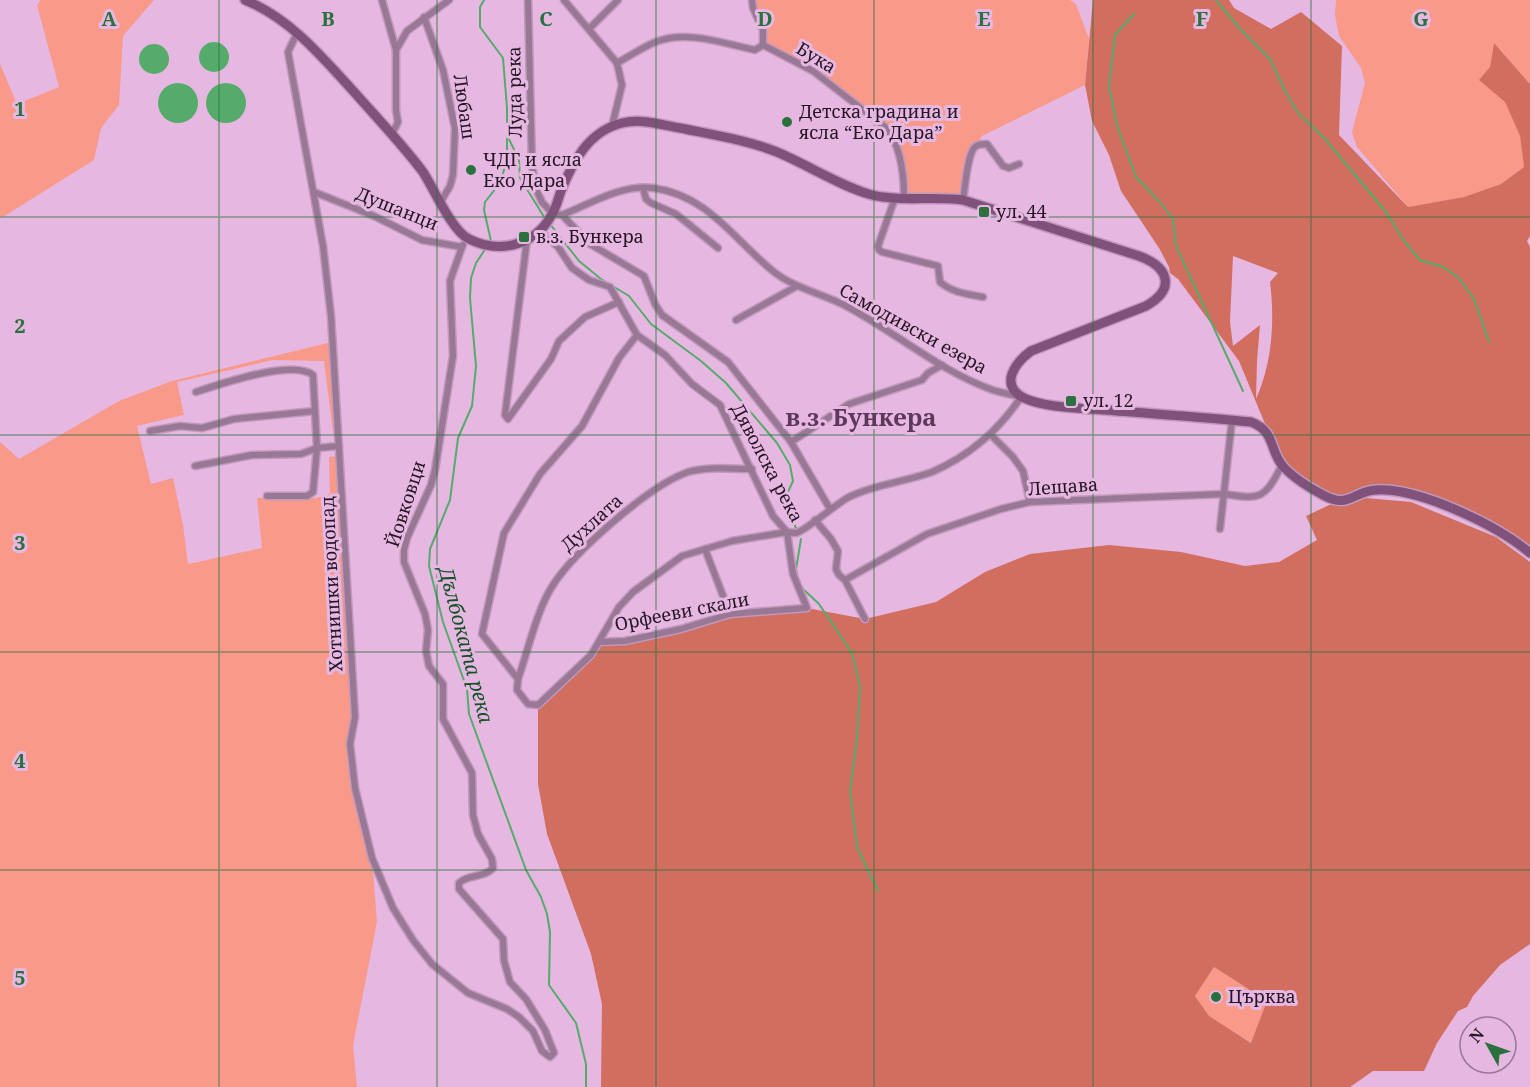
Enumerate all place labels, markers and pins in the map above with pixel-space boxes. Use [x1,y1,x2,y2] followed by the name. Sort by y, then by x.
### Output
[799,99,959,144] place label: Детска градина и ясла “Еко Дара”
[780,115,794,129] marker: Детска градина и ясла “Еко Дара”
[483,147,582,192] place label: ЧДГ и ясла Еко Дара
[464,163,478,177] marker: ЧДГ и ясла Еко Дара
[996,199,1047,223] place label: ул. 44
[977,205,991,219] marker: ул. 44
[536,224,644,248] place label: в.з. Бункера
[517,230,531,244] marker: в.з. Бункера
[1083,388,1134,412] place label: ул. 12
[1064,394,1078,408] marker: ул. 12
[1228,984,1296,1008] place label: Църква
[1209,990,1223,1004] marker: Църква

